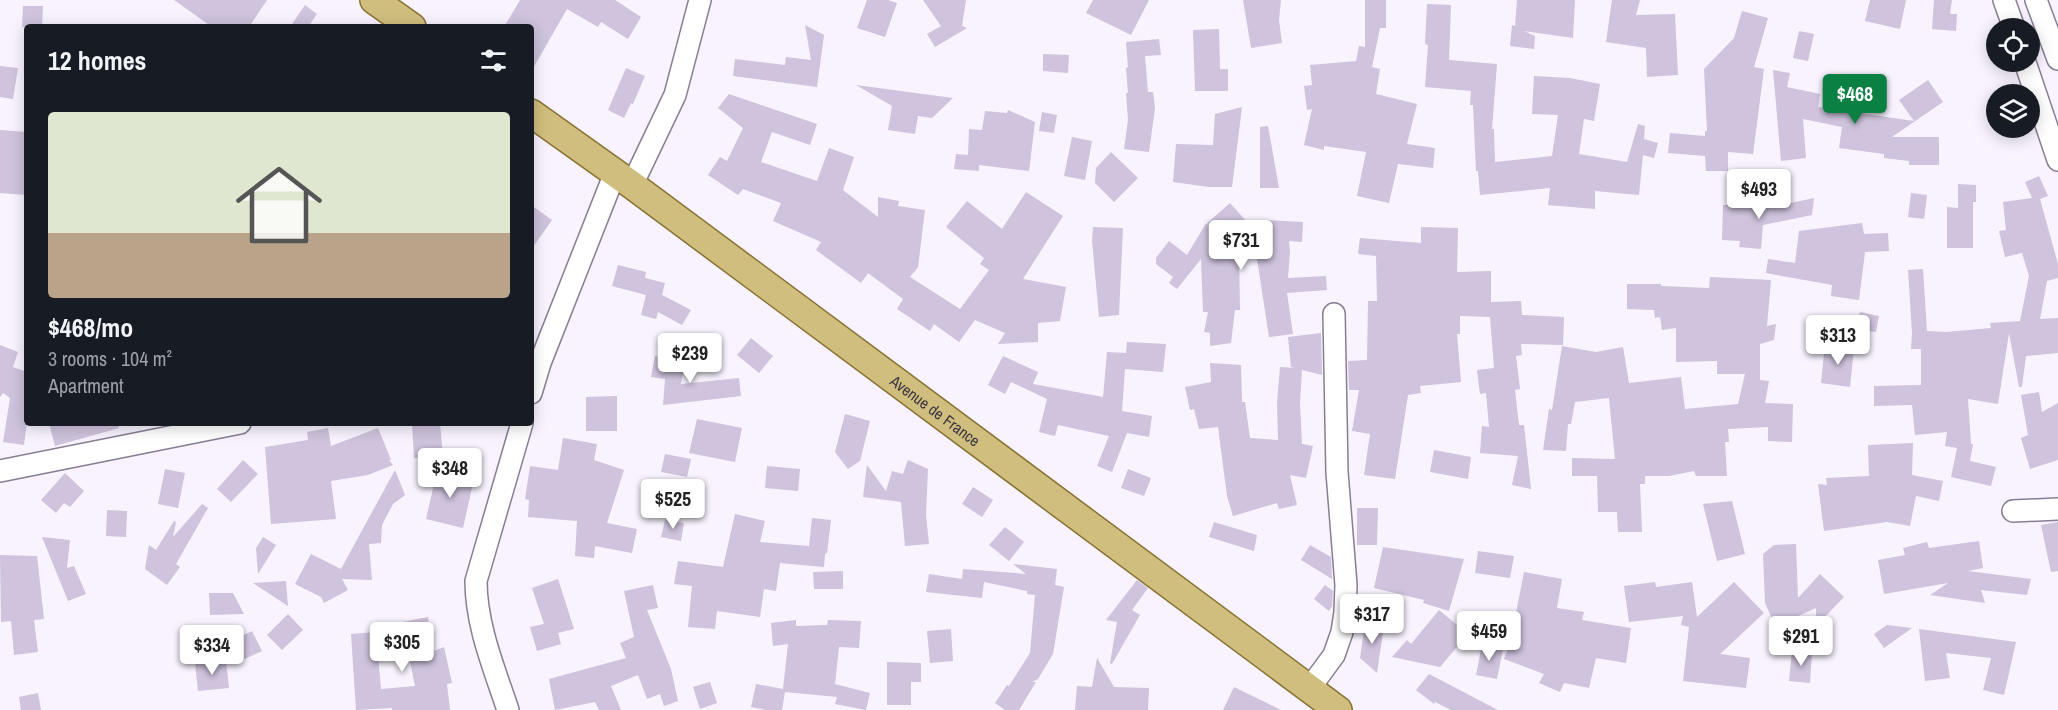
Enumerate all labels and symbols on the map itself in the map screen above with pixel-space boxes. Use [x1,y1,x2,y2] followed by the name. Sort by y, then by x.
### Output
[1819,74,1891,125] pin: $468
[1723,169,1795,220] pin: $493
[1205,220,1277,271] pin: $731
[1802,315,1874,366] pin: $313
[654,333,726,384] pin: $239
[885,369,985,451] street label: Avenue de France
[414,448,486,499] pin: $348
[637,479,709,530] pin: $525
[1336,594,1408,645] pin: $317
[1453,611,1525,662] pin: $459
[1765,616,1837,667] pin: $291
[366,622,438,673] pin: $305
[176,625,248,676] pin: $334

